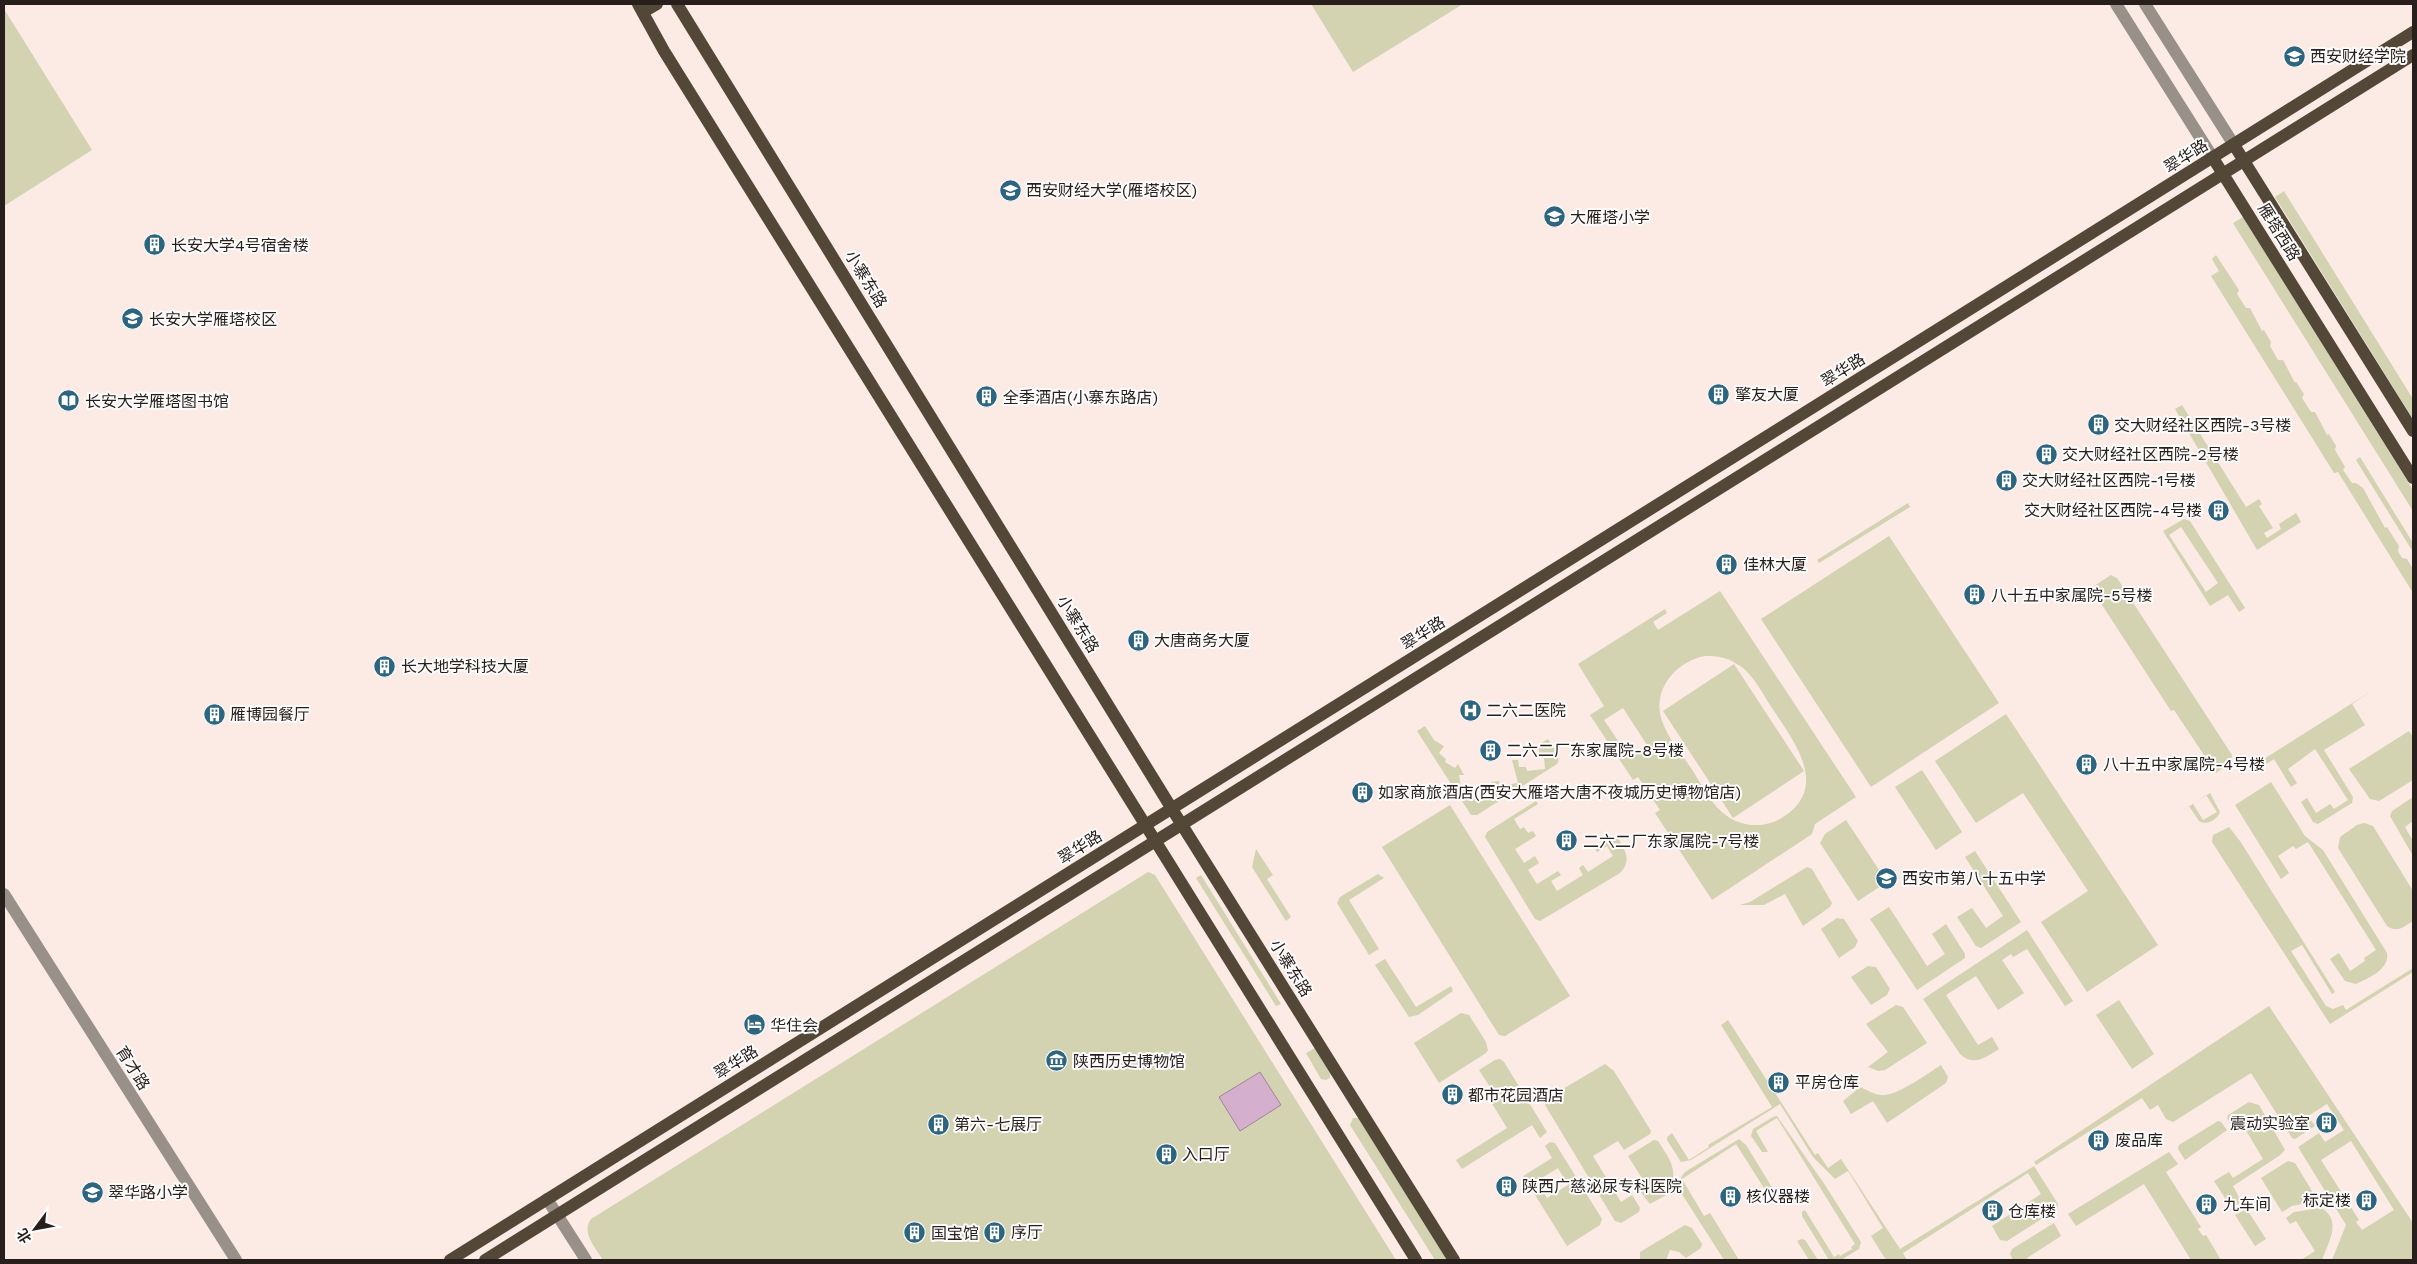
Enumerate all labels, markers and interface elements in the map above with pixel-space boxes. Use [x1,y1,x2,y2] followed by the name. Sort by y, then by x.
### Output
[2282,44,2306,68] school or university icon: 西安财经学院
[2310,47,2406,66] place label: 西安财经学院
[2161,135,2211,177] street label: 翠华路
[998,178,1022,202] school or university icon: 西安财经大学(雁塔校区)
[1026,181,1197,200] place label: 西安财经大学(雁塔校区)
[2254,200,2304,264] street label: 雁塔西路
[1542,205,1566,229] school or university icon: 大雁塔小学
[1570,208,1650,227] place label: 大雁塔小学
[143,233,167,257] building icon: 长安大学4号宿舍楼
[171,236,309,255] place label: 长安大学4号宿舍楼
[841,247,891,311] street label: 小寨东路
[121,307,145,331] school or university icon: 长安大学雁塔校区
[149,310,277,329] place label: 长安大学雁塔校区
[1818,349,1868,391] street label: 翠华路
[1707,382,1731,406] building icon: 擎友大厦
[975,385,999,409] building icon: 全季酒店(小寨东路店)
[1735,385,1799,404] place label: 擎友大厦
[1003,388,1158,407] place label: 全季酒店(小寨东路店)
[57,389,81,413] library icon: 长安大学雁塔图书馆
[85,392,229,411] place label: 长安大学雁塔图书馆
[2086,413,2110,437] building icon: 交大财经社区西院-3号楼
[2114,416,2291,435] place label: 交大财经社区西院-3号楼
[2034,442,2058,466] building icon: 交大财经社区西院-2号楼
[2062,445,2239,464] place label: 交大财经社区西院-2号楼
[1994,468,2018,492] building icon: 交大财经社区西院-1号楼
[2022,471,2196,490] place label: 交大财经社区西院-1号楼
[2206,498,2230,522] building icon: 交大财经社区西院-4号楼
[2024,501,2202,520] place label: 交大财经社区西院-4号楼
[1715,552,1739,576] building icon: 佳林大厦
[1743,555,1807,574] place label: 佳林大厦
[1963,583,1987,607] building icon: 八十五中家属院-5号楼
[1991,586,2152,605] place label: 八十五中家属院-5号楼
[1053,592,1103,656] street label: 小寨东路
[1398,612,1448,654] street label: 翠华路
[1126,628,1150,652] building icon: 大唐商务大厦
[1154,631,1250,650] place label: 大唐商务大厦
[373,654,397,678] building icon: 长大地学科技大厦
[401,657,529,676] place label: 长大地学科技大厦
[1458,698,1482,722] hospital icon: 二六二医院
[1486,701,1566,720] place label: 二六二医院
[202,702,226,726] building icon: 雁博园餐厅
[230,705,310,724] place label: 雁博园餐厅
[1478,738,1502,762] building icon: 二六二厂东家属院-8号楼
[1506,741,1684,760] place label: 二六二厂东家属院-8号楼
[2075,752,2099,776] building icon: 八十五中家属院-4号楼
[2103,755,2265,774] place label: 八十五中家属院-4号楼
[1350,780,1374,804] building icon: 如家商旅酒店(西安大雁塔大唐不夜城历史博物馆店)
[1378,783,1741,802] place label: 如家商旅酒店(西安大雁塔大唐不夜城历史博物馆店)
[1055,826,1105,868] street label: 翠华路
[1555,829,1579,853] building icon: 二六二厂东家属院-7号楼
[1583,832,1759,851] place label: 二六二厂东家属院-7号楼
[1874,866,1898,890] school or university icon: 西安市第八十五中学
[1902,869,2046,888] place label: 西安市第八十五中学
[1266,936,1316,1000] street label: 小寨东路
[742,1013,766,1037] hotel icon: 华住会
[770,1016,818,1035] place label: 华住会
[711,1041,761,1083] street label: 翠华路
[112,1043,154,1093] street label: 育才路
[1045,1049,1069,1073] museum icon: 陕西历史博物馆
[1073,1052,1185,1071] place label: 陕西历史博物馆
[1767,1070,1791,1094] building icon: 平房仓库
[1795,1073,1859,1092] place label: 平房仓库
[1440,1083,1464,1107] building icon: 都市花园酒店
[1468,1086,1564,1105] place label: 都市花园酒店
[2314,1111,2338,1135] building icon: 震动实验室
[926,1112,950,1136] building icon: 第六-七展厅
[2230,1114,2310,1133] place label: 震动实验室
[954,1115,1042,1134] place label: 第六-七展厅
[2087,1128,2111,1152] building icon: 废品库
[2115,1131,2163,1150] place label: 废品库
[1154,1142,1178,1166] building icon: 入口厅
[1182,1145,1230,1164] place label: 入口厅
[1494,1174,1518,1198] building icon: 陕西广慈泌尿专科医院
[1522,1177,1682,1196] place label: 陕西广慈泌尿专科医院
[80,1180,104,1204] school or university icon: 翠华路小学
[108,1183,188,1202] place label: 翠华路小学
[1718,1184,1742,1208] building icon: 核仪器楼
[1746,1187,1810,1206] place label: 核仪器楼
[2355,1188,2379,1212] building icon: 标定楼
[2303,1191,2351,1210] place label: 标定楼
[2195,1192,2219,1216] building icon: 九车间
[2223,1195,2271,1214] place label: 九车间
[1980,1199,2004,1223] building icon: 仓库楼
[2008,1202,2056,1221] place label: 仓库楼
[10,1204,60,1254] north arrow
[983,1220,1007,1244] building icon: 序厅
[903,1221,927,1245] building icon: 国宝馆
[1011,1223,1043,1242] place label: 序厅
[931,1224,979,1243] place label: 国宝馆
[13,1226,34,1246] text: 北

